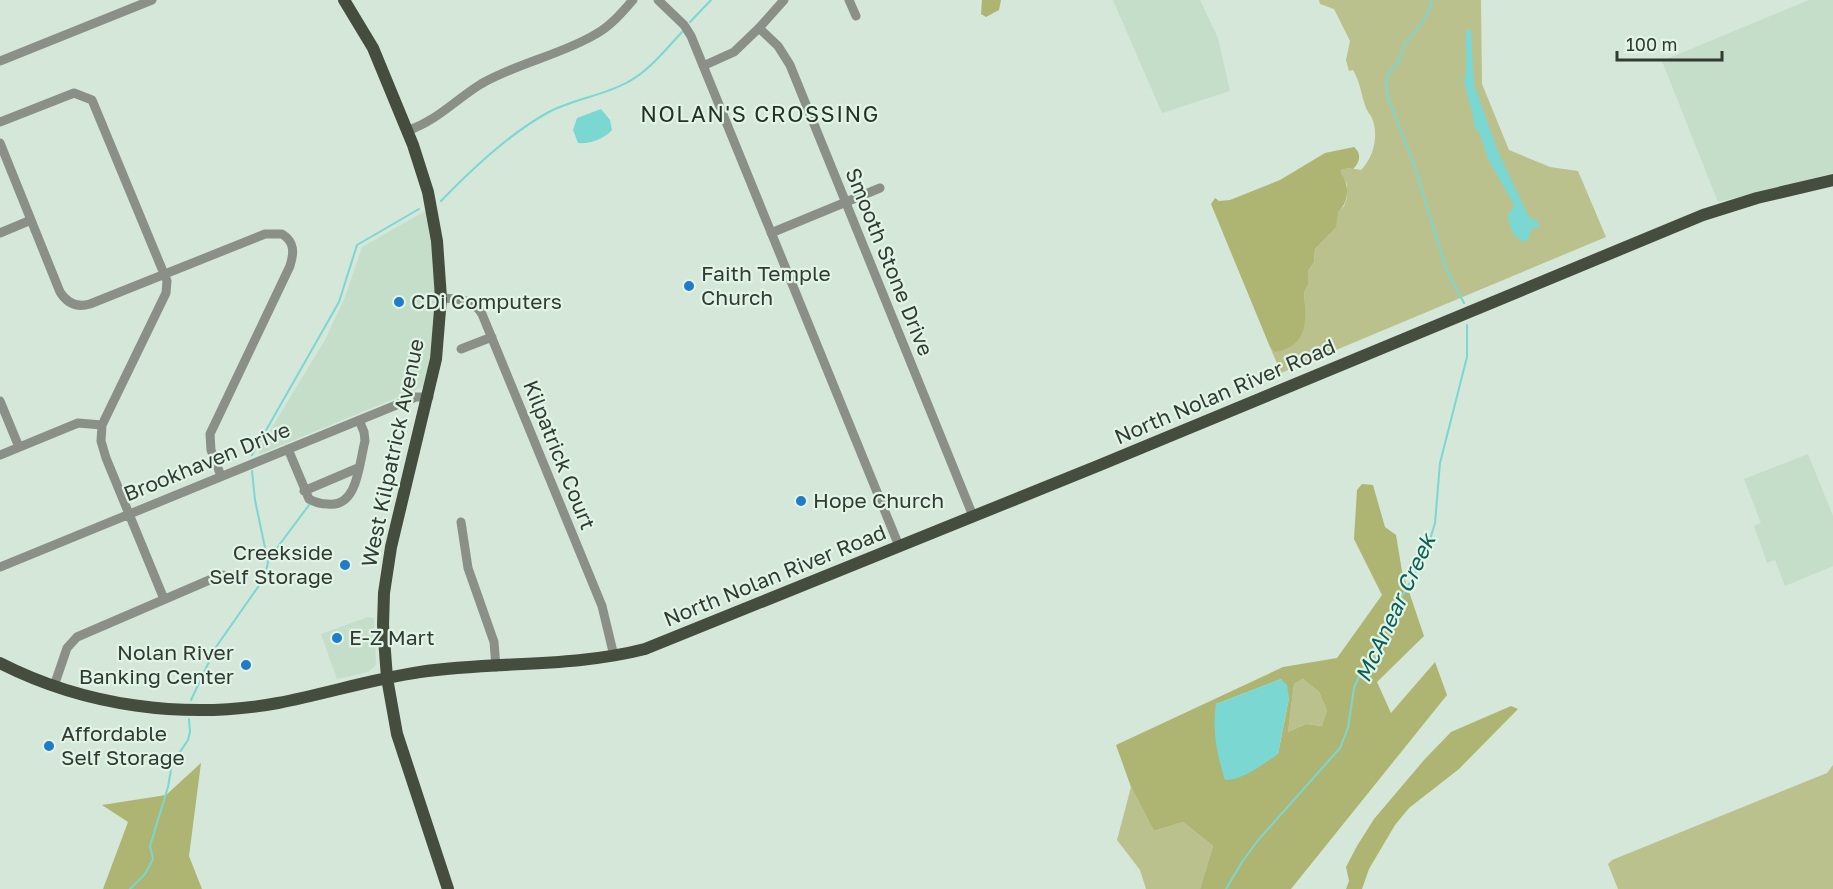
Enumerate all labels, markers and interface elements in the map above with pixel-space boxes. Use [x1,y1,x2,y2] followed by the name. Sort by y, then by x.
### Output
[1617,24,1722,62] scale bar
[1626,33,1677,55] text: 100 m
[640,100,880,127] district label: NOLAN'S CROSSING
[840,164,939,359] street label: Smooth Stone Drive
[701,260,831,310] place label: Faith Temple Church
[682,279,696,293] marker: Faith Temple Church
[411,288,562,314] place label: CDi Computers
[392,295,406,309] marker: CDi Computers
[1110,333,1339,449] street label: North Nolan River Road
[355,336,429,569] street label: West Kilpatrick Avenue
[518,376,602,533] street label: Kilpatrick Court
[120,416,294,506] street label: Brookhaven Drive
[813,487,944,513] place label: Hope Church
[794,494,808,508] marker: Hope Church
[660,519,890,632] street label: North Nolan River Road
[1349,527,1442,686] water label: McAnear Creek
[209,539,333,589] place label: Creekside Self Storage
[338,558,352,572] marker: Creekside Self Storage
[349,624,435,650] place label: E-Z Mart
[330,631,344,645] marker: E-Z Mart
[79,639,234,689] place label: Nolan River Banking Center
[239,658,253,672] marker: Nolan River Banking Center
[61,720,185,770] place label: Affordable Self Storage
[42,739,56,753] marker: Affordable Self Storage

